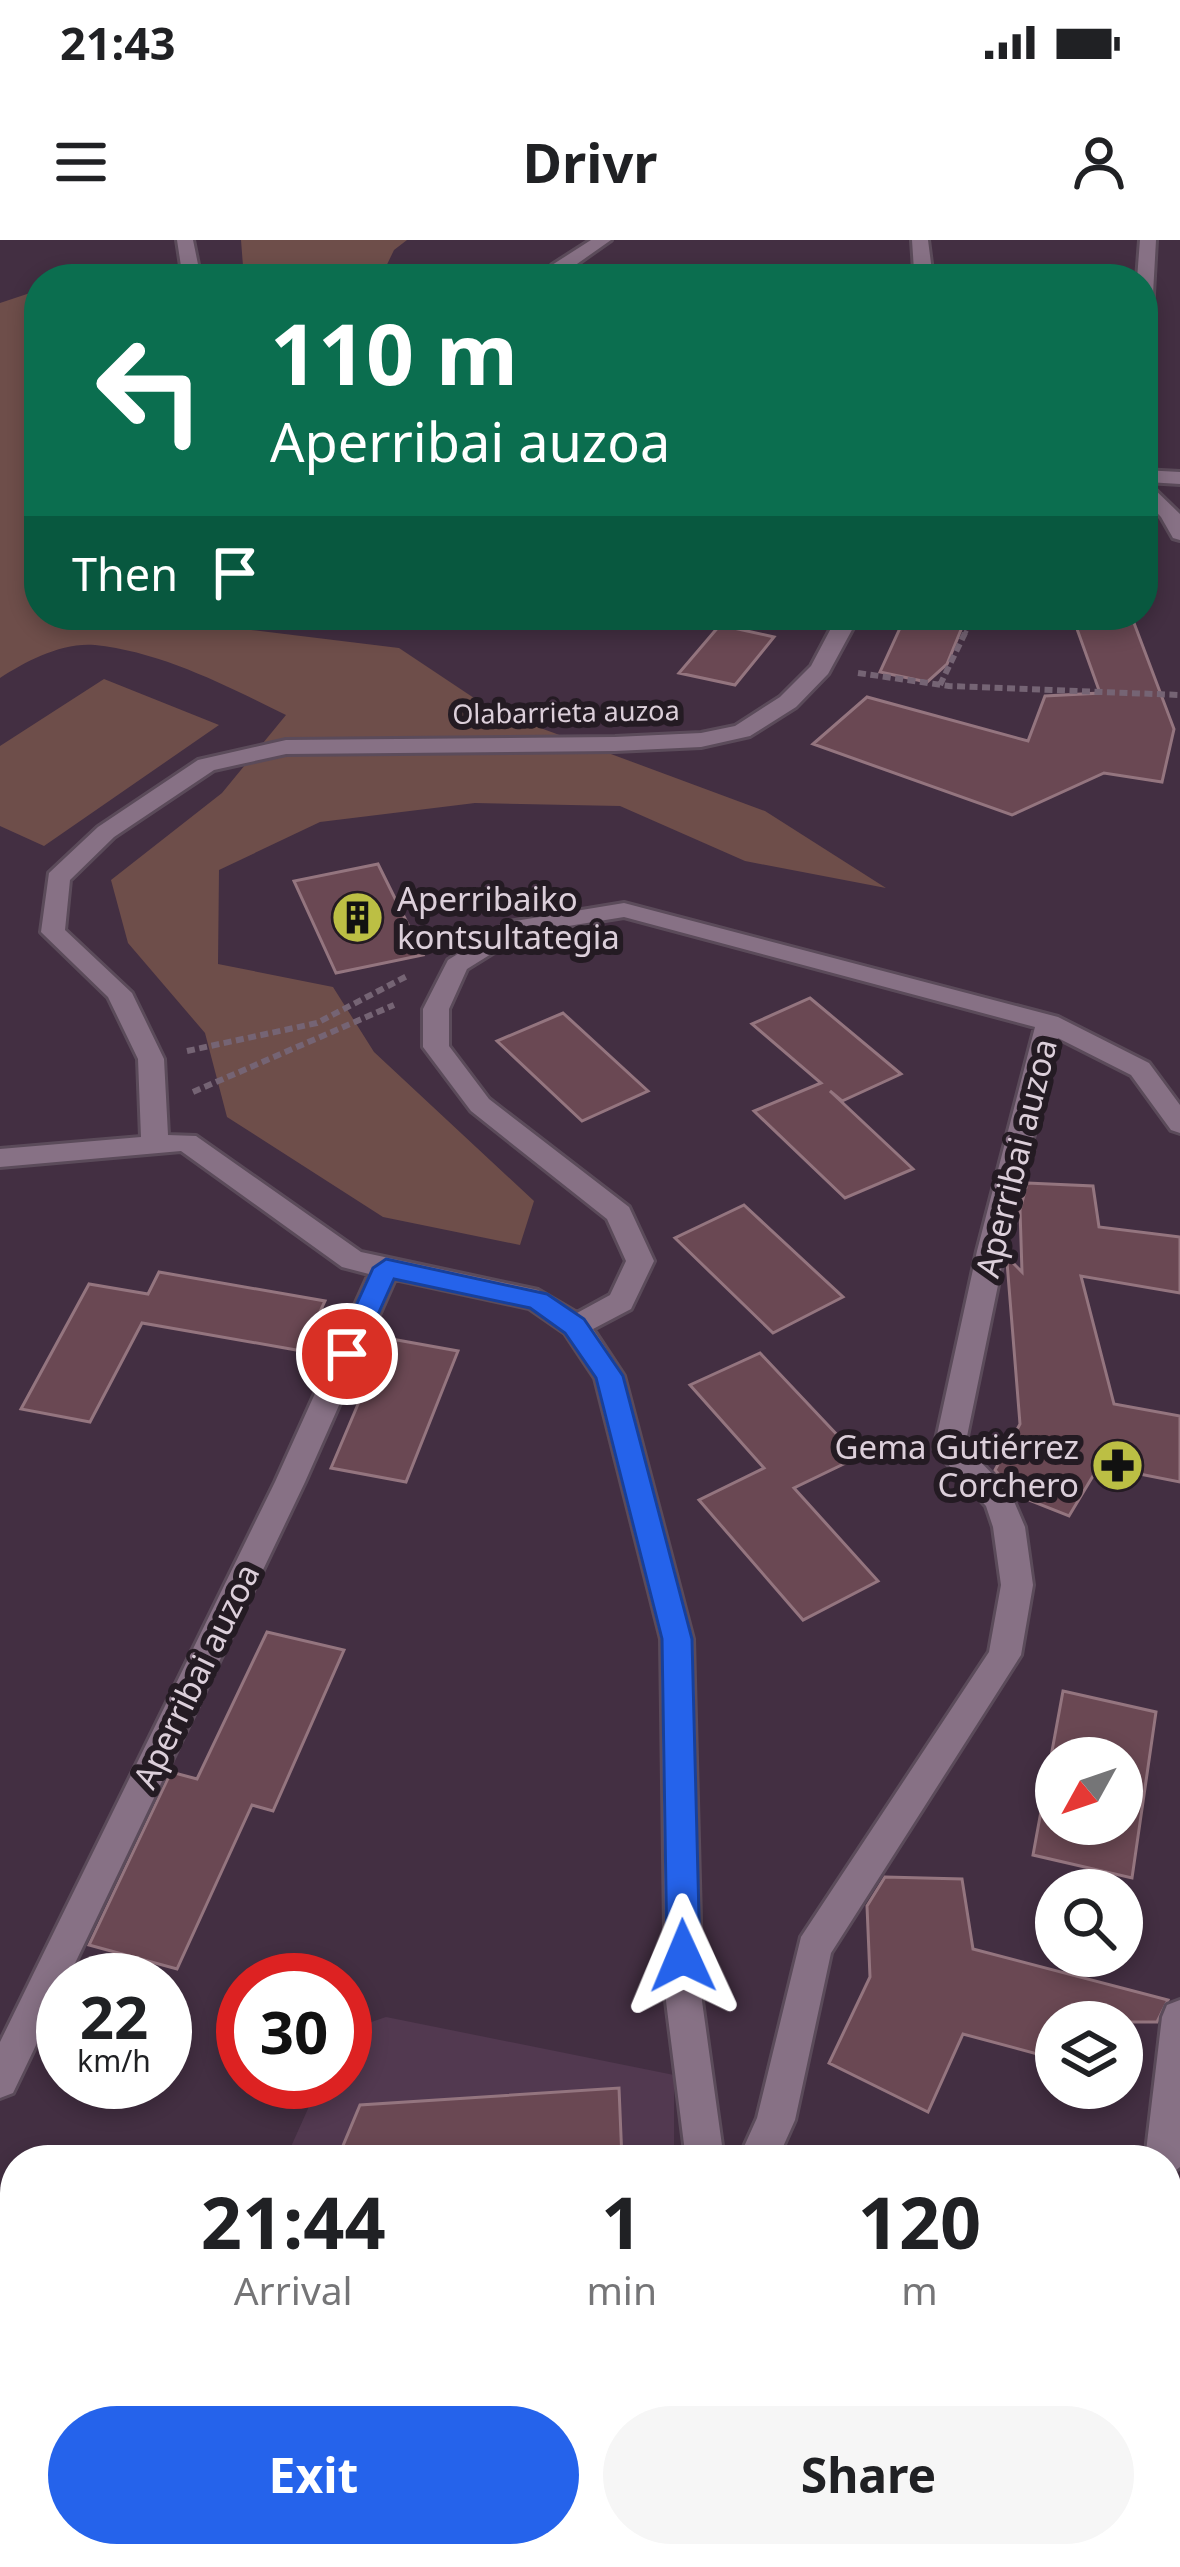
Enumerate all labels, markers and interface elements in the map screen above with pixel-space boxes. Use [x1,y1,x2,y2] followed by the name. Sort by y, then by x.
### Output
[60,12,176,73] text: 21:43
[523,125,657,199] text: Drivr
[48,129,114,195] icon: menu
[1066,129,1132,195] icon: person
[270,295,518,410] text: 110 m
[72,312,228,468] icon: left
[270,404,670,478] text: Aperribai auzoa
[202,540,268,606] icon: arrive
[72,543,178,604] text: Then
[452,691,680,732] street label: Olabarrieta auzoa
[397,876,620,959] place label: Aperribaiko kontsultategia
[330,890,386,946] building icon: Aperribaiko kontsultategia
[964,1034,1067,1282] street label: Aperribai auzoa
[296,1303,398,1405] pin
[314,1321,380,1387] icon: arrive
[835,1424,1079,1507] place label: Gema Gutiérrez Corchero
[1090,1438,1146,1494] pharmacy icon: Gema Gutiérrez Corchero
[122,1556,269,1796] street label: Aperribai auzoa
[1035,1737,1143,1845] north arrow
[1035,1737,1143,2109] map controls
[1035,1869,1143,1977] button: search
[620,1893,746,2019] position arrow
[216,1953,372,2109] speed limit sign: 30
[80,1975,148,2057] text: 22
[1035,2001,1143,2109] button: layers
[77,2040,151,2081] text: km/h
[201,2172,386,2270] text: 21:44
[601,2172,642,2270] text: 1
[858,2172,981,2270] text: 120
[234,2263,353,2316] text: Arrival
[586,2263,657,2316] text: min
[901,2263,938,2316] text: m
[48,2406,579,2544] button: Exit
[603,2406,1134,2544] button: Share

